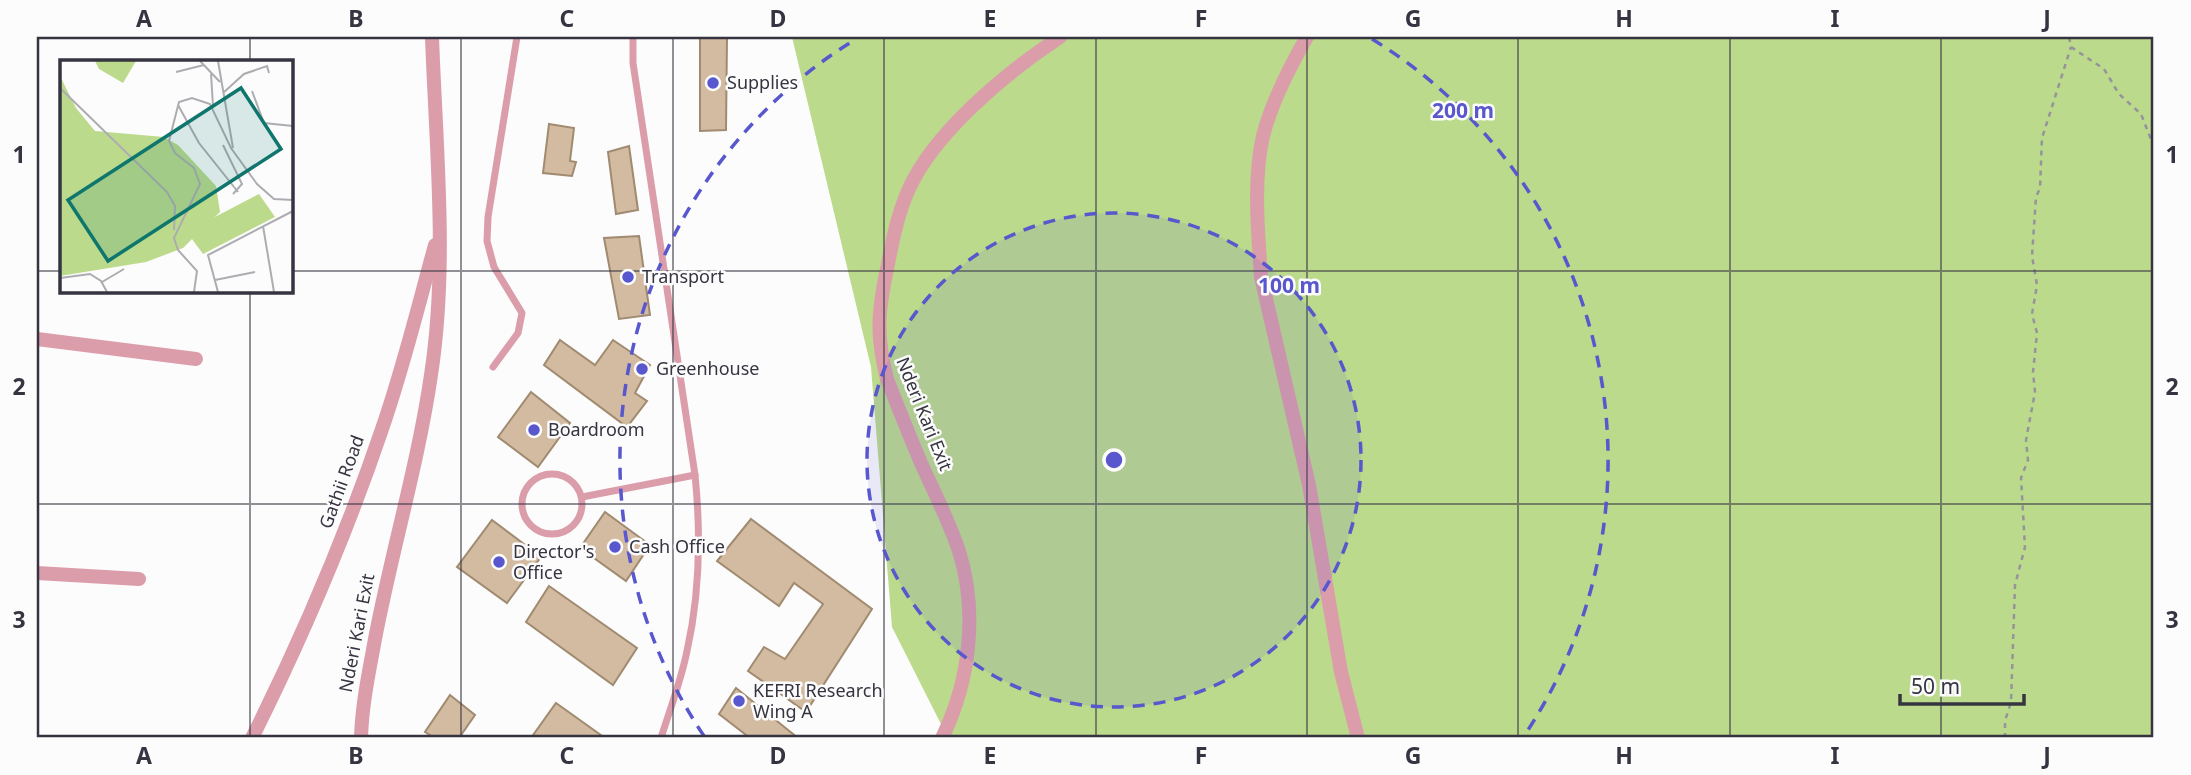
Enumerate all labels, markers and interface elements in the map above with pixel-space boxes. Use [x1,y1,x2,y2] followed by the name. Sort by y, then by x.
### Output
[136,2,152,34] text: A
[348,2,364,34] text: B
[560,2,575,34] text: C
[770,2,786,34] text: D
[984,2,996,34] text: E
[1195,2,1207,34] text: F
[1405,2,1421,34] text: G
[1615,2,1633,34] text: H
[1831,2,1840,34] text: I
[2041,2,2051,34] text: J
[60,60,292,292] inset map
[727,70,798,94] place label: Supplies
[705,75,721,91] marker: Supplies
[1432,96,1494,124] text: 200 m
[12,138,26,170] text: 1
[2165,138,2179,170] text: 1
[642,264,724,288] place label: Transport
[620,269,636,285] marker: Transport
[1258,271,1320,299] text: 100 m
[891,353,959,474] street label: Nderi Kari Exit
[656,356,760,380] place label: Greenhouse
[634,361,650,377] marker: Greenhouse
[12,370,26,402] text: 2
[2165,370,2179,402] text: 2
[548,417,645,441] place label: Boardroom
[526,422,542,438] marker: Boardroom
[313,431,369,532] street label: Gathii Road
[1102,448,1126,472] centre of rings
[629,534,725,558] place label: Cash Office
[513,539,594,584] place label: Director's Office
[607,539,623,555] marker: Cash Office
[491,554,507,570] marker: Director's Office
[333,571,379,694] street label: Nderi Kari Exit
[12,603,26,635] text: 3
[2165,603,2179,635] text: 3
[1900,663,2025,707] scale bar
[1911,672,1960,700] text: 50 m
[753,678,883,723] place label: KEFRI Research Wing A
[731,693,747,709] marker: KEFRI Research Wing A
[136,739,152,771] text: A
[348,739,364,771] text: B
[560,739,575,771] text: C
[770,739,786,771] text: D
[984,739,996,771] text: E
[1195,739,1207,771] text: F
[1405,739,1421,771] text: G
[1615,739,1633,771] text: H
[1831,739,1840,771] text: I
[2041,739,2051,771] text: J

